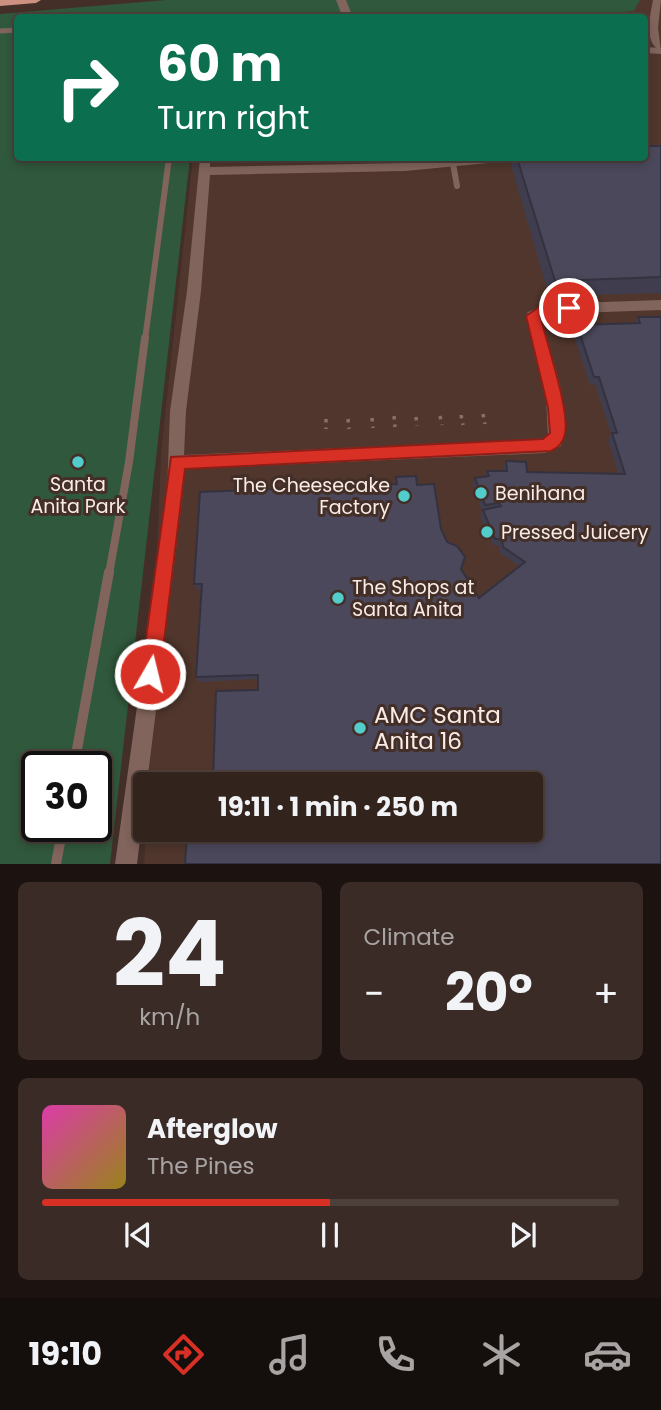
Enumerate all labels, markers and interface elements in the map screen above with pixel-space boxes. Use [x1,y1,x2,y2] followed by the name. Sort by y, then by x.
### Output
[157,30,282,98] text: 60 m
[42,42,133,133] icon: right
[157,95,309,140] text: Turn right
[539,278,599,338] pin
[550,289,588,327] icon: arrive
[70,454,86,470] marker: Santa Anita Park
[30,471,126,520] place label: Santa Anita Park
[233,472,390,521] place label: The Cheesecake Factory
[495,480,585,507] place label: Benihana
[473,485,489,501] marker: Benihana
[396,488,412,504] marker: The Cheesecake Factory
[501,519,649,546] place label: Pressed Juicery
[479,524,495,540] marker: Pressed Juicery
[352,574,474,623] place label: The Shops at Santa Anita
[330,590,346,606] marker: The Shops at Santa Anita
[113,637,187,711] position arrow
[374,699,501,757] place label: AMC Santa Anita 16
[352,720,368,736] marker: AMC Santa Anita 16
[21,751,112,842] speed limit sign: 30
[218,789,458,825] text: 19:11 · 1 min · 250 m
[113,890,227,1018] text: 24
[364,921,454,953] text: Climate
[445,956,533,1029] text: 20°
[364,967,384,1020] text: −
[593,967,619,1020] text: +
[139,1001,200,1033] text: km/h
[147,1111,278,1147] text: Afterglow
[147,1150,255,1182] text: The Pines
[119,1216,157,1254] icon: previous
[311,1216,349,1254] icon: pause
[504,1216,542,1254] icon: next
[159,1330,208,1379] icon: directions
[265,1330,314,1379] icon: music
[371,1330,420,1379] icon: phone
[477,1330,526,1379] icon: climate
[583,1330,632,1379] icon: car
[29,1331,102,1376] text: 19:10

